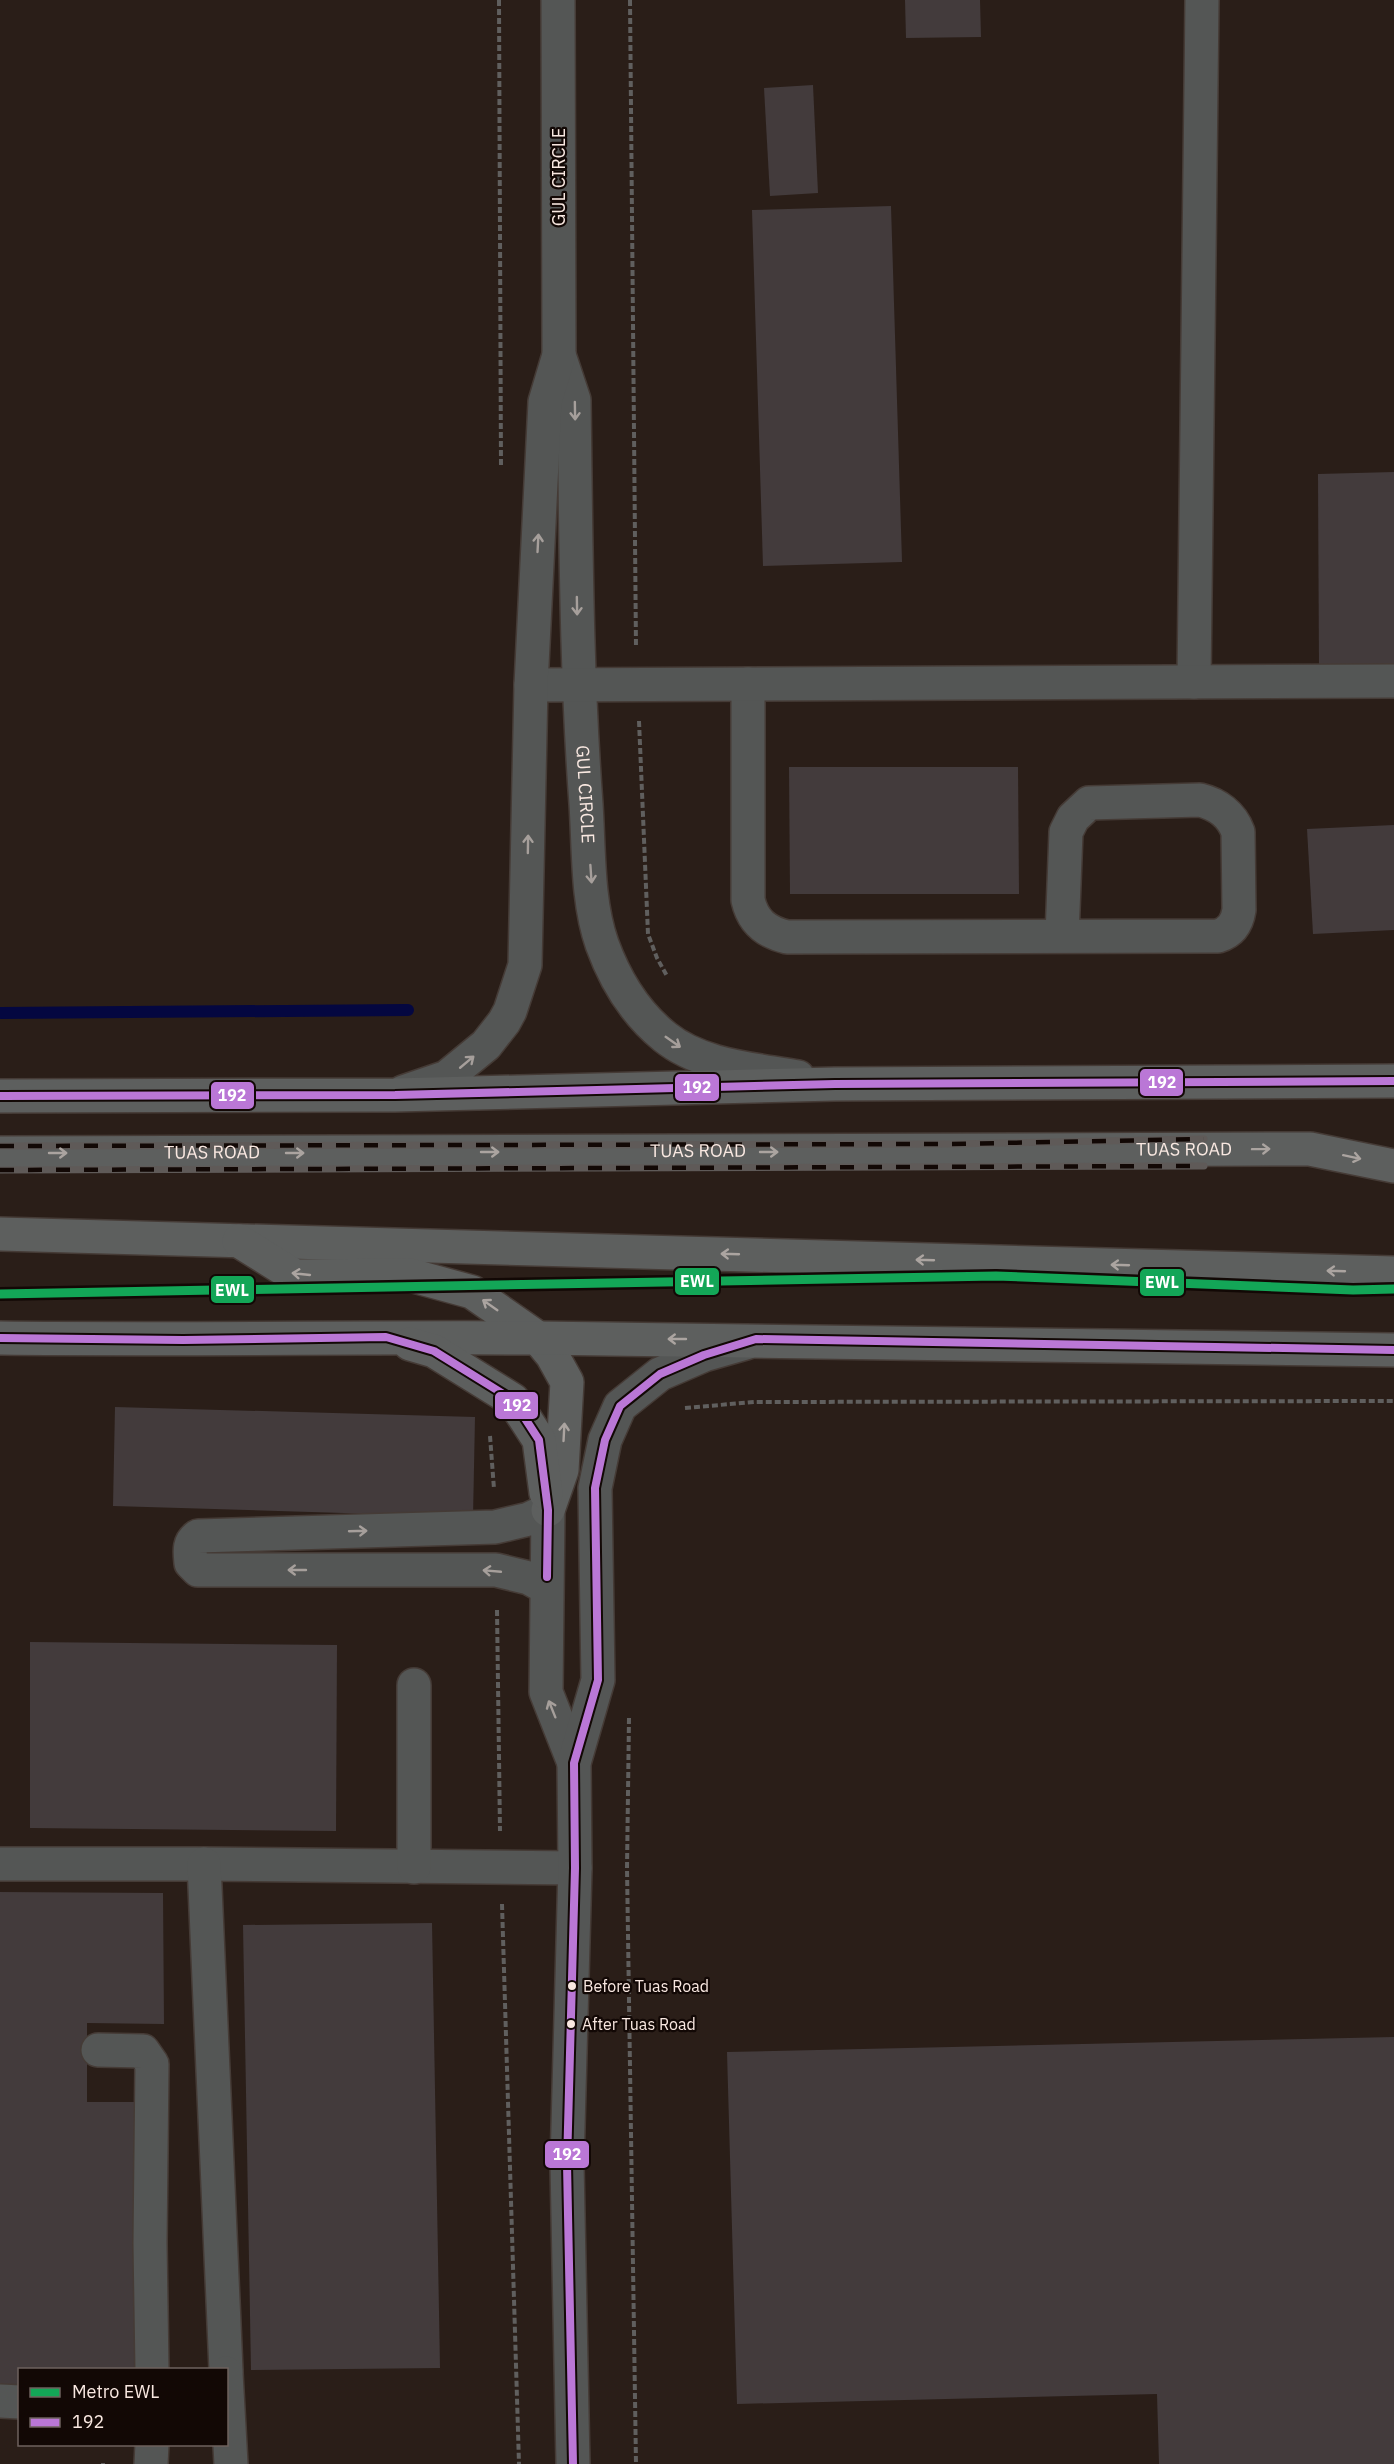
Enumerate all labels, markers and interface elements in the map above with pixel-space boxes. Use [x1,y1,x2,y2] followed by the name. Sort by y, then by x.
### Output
[547,128,570,226] street label: GUL CIRCLE
[569,400,580,420] one-way arrow
[532,533,543,553] one-way arrow
[571,595,583,615] one-way arrow
[571,745,600,844] street label: GUL CIRCLE
[522,834,534,854] one-way arrow
[586,863,597,883] one-way arrow
[664,1036,680,1048] one-way arrow
[459,1055,474,1069] one-way arrow
[1139,1068,1184,1097] line badge: 192
[1148,1072,1176,1092] text: 192
[674,1073,720,1102] line badge: 192
[683,1077,711,1097] text: 192
[210,1081,255,1110] line badge: 192
[218,1085,246,1105] text: 192
[1136,1137,1232,1161] street label: TUAS ROAD
[650,1139,746,1162] street label: TUAS ROAD
[164,1140,260,1163] street label: TUAS ROAD
[1250,1144,1270,1155] one-way arrow
[480,1146,500,1158] one-way arrow
[759,1146,779,1157] one-way arrow
[48,1147,68,1159] one-way arrow
[285,1147,305,1159] one-way arrow
[1342,1152,1361,1164] one-way arrow
[720,1248,740,1260] one-way arrow
[915,1254,935,1265] one-way arrow
[1110,1259,1130,1271] one-way arrow
[1326,1266,1346,1277] one-way arrow
[674,1267,720,1296] line badge: EWL
[292,1268,311,1279] one-way arrow
[1139,1268,1185,1297] line badge: EWL
[680,1271,714,1291] text: EWL
[1145,1272,1179,1292] text: EWL
[210,1275,255,1304] line badge: EWL
[215,1280,249,1300] text: EWL
[482,1299,498,1311] one-way arrow
[667,1333,687,1345] one-way arrow
[494,1391,539,1420] line badge: 192
[503,1395,531,1415] text: 192
[559,1423,570,1443] one-way arrow
[347,1525,367,1537] one-way arrow
[288,1564,308,1576] one-way arrow
[483,1565,503,1576] one-way arrow
[546,1700,557,1718] one-way arrow
[583,1976,709,1996] place label: Before Tuas Road
[566,1980,578,1992] marker: Before Tuas Road
[582,2014,696,2034] place label: After Tuas Road
[565,2018,577,2030] marker: After Tuas Road
[544,2140,590,2169] line badge: 192
[553,2144,581,2164] text: 192
[18,2368,228,2446] legend
[72,2380,159,2403] text: Metro EWL
[72,2410,104,2433] text: 192

